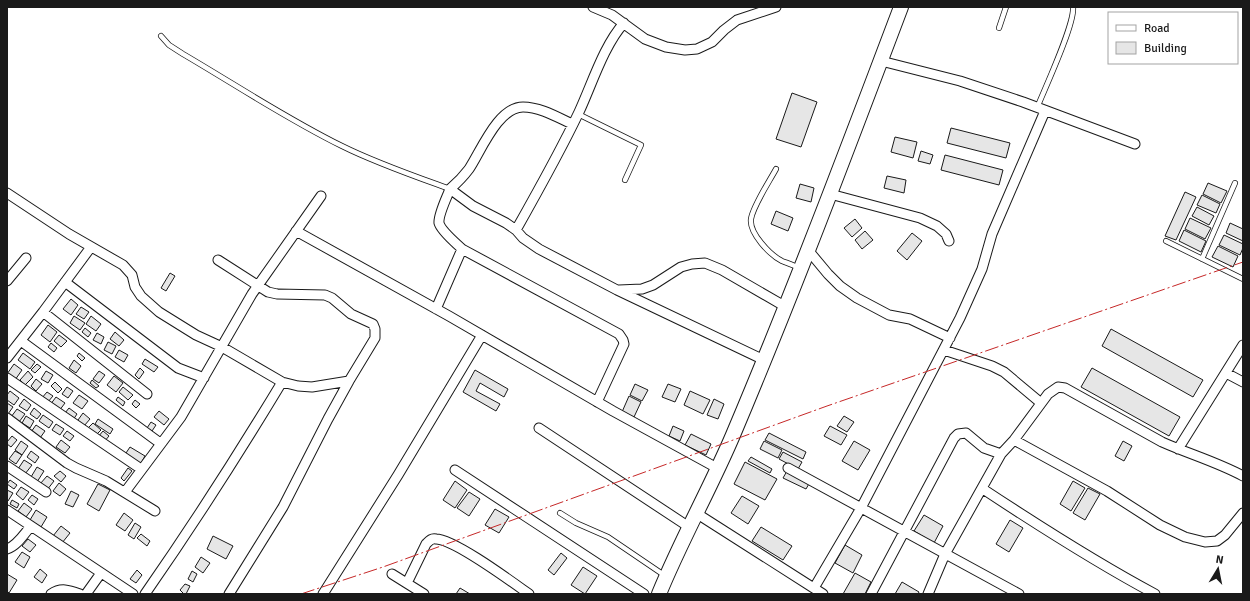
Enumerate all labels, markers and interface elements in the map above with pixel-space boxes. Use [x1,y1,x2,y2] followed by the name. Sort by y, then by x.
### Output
[1108,12,1238,64] legend
[1144,21,1170,36] text: Road
[1144,41,1187,56] text: Building
[1198,549,1238,589] north arrow
[1215,553,1225,567] text: N

